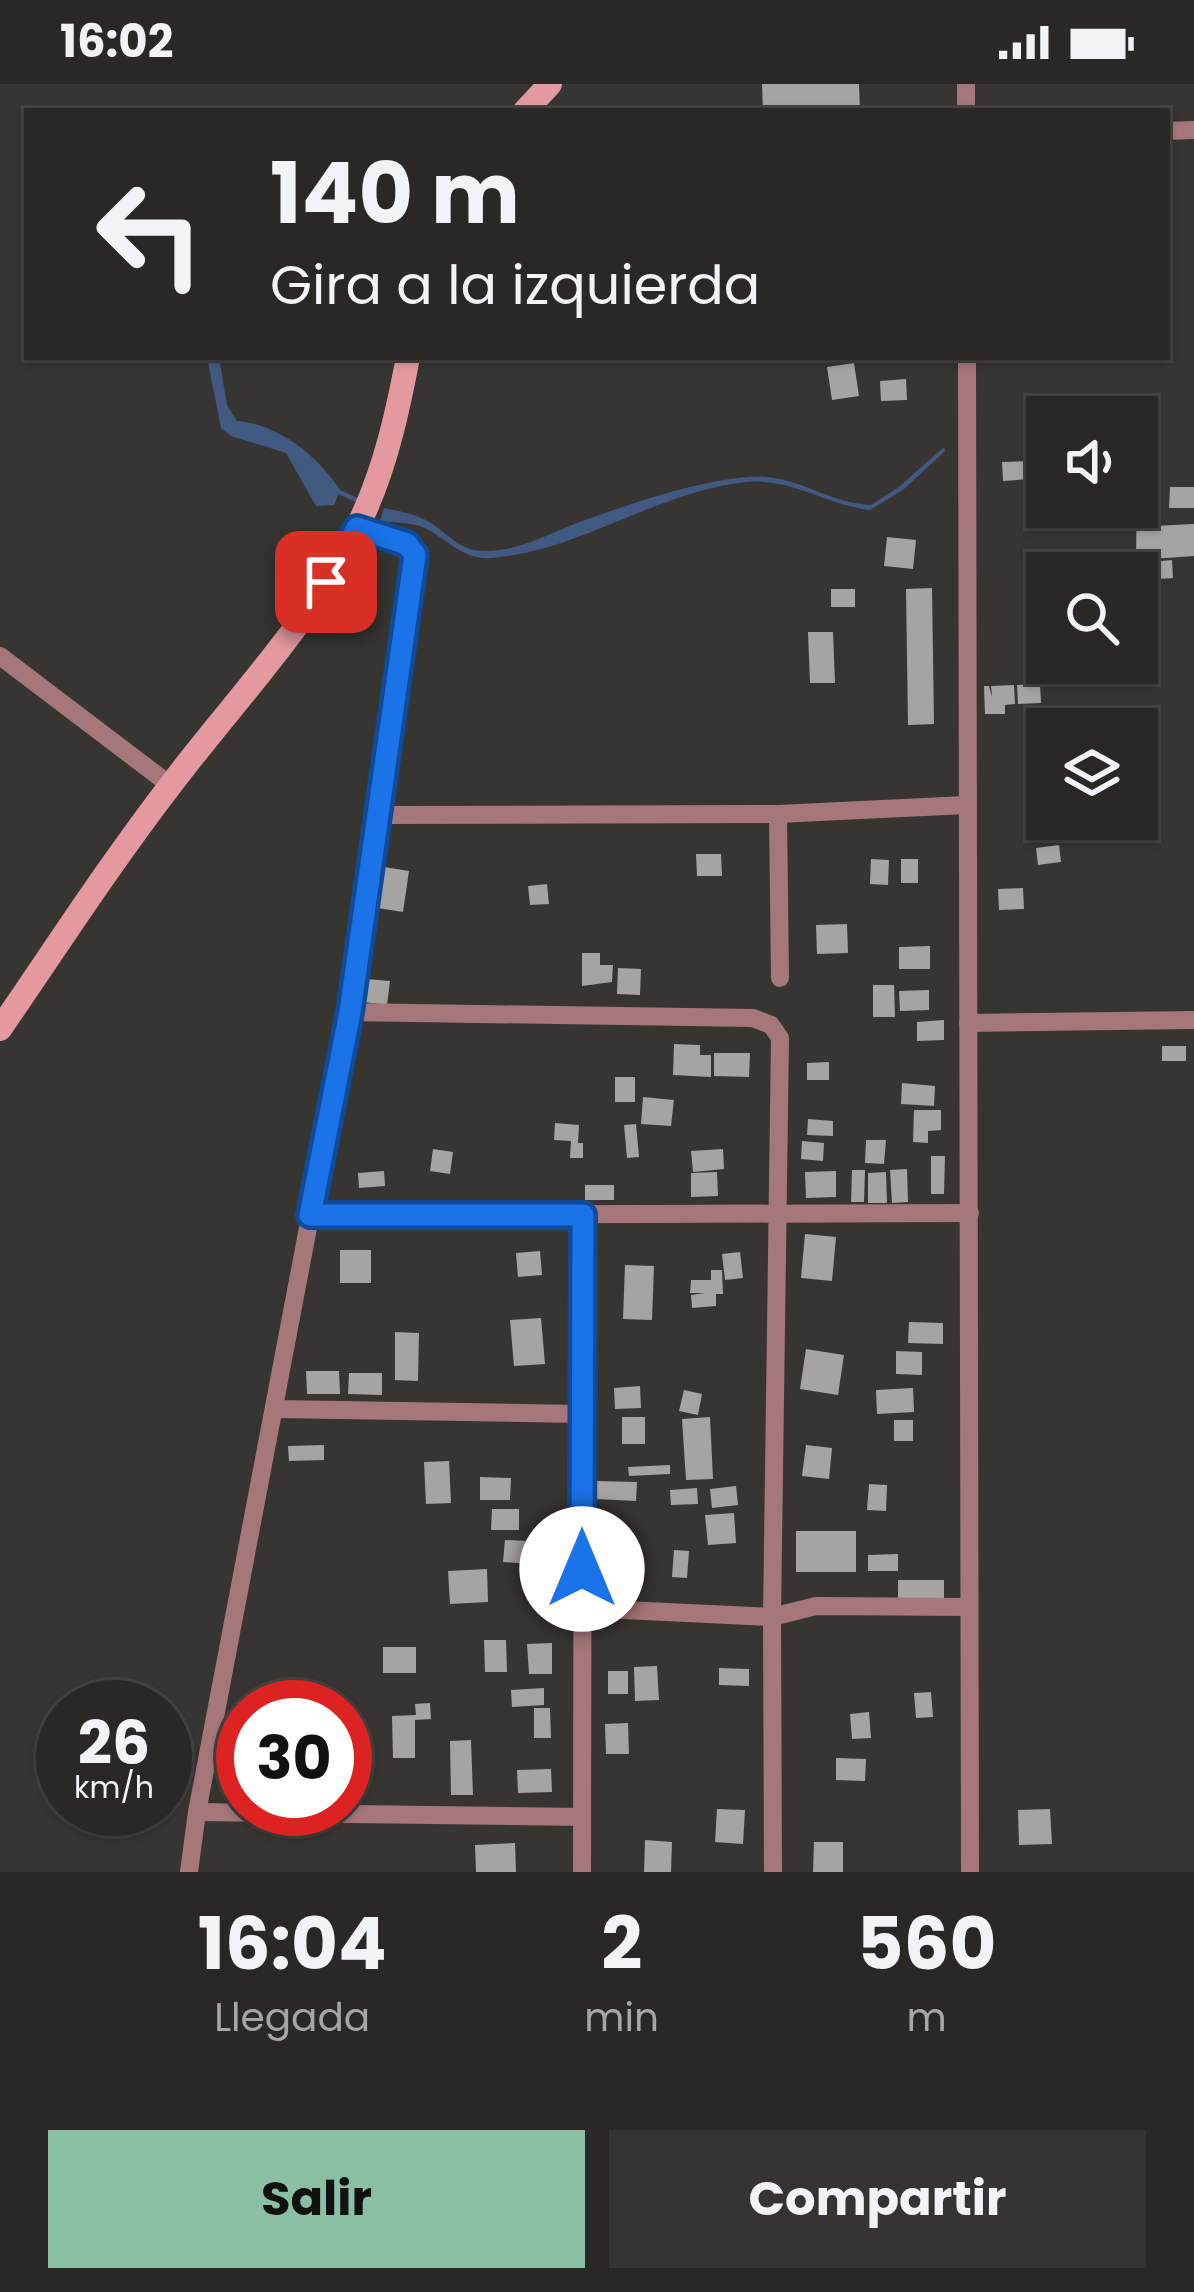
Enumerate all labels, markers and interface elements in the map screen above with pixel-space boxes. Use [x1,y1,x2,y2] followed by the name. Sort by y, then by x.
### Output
[60,10,173,73] text: 16:02
[270,135,520,252] text: 140 m
[72,156,228,312] icon: left
[270,247,760,323] text: Gira a la izquierda
[1026,396,1158,840] map controls
[1026,396,1158,528] button: sound
[275,531,377,633] pin
[293,549,359,615] icon: arrive
[1026,552,1158,684] button: search
[1026,708,1158,840] button: layers
[519,1506,645,1632] position arrow
[216,1680,372,1836] speed limit sign: 30
[78,1701,150,1785] text: 26
[74,1766,154,1809] text: km/h
[198,1893,387,1994] text: 16:04
[601,1893,642,1994] text: 2
[857,1893,996,1994] text: 560
[214,1990,370,2045] text: Llegada
[584,1990,659,2045] text: min
[906,1990,947,2045] text: m
[48,2130,585,2268] button: Salir
[609,2130,1146,2268] button: Compartir

